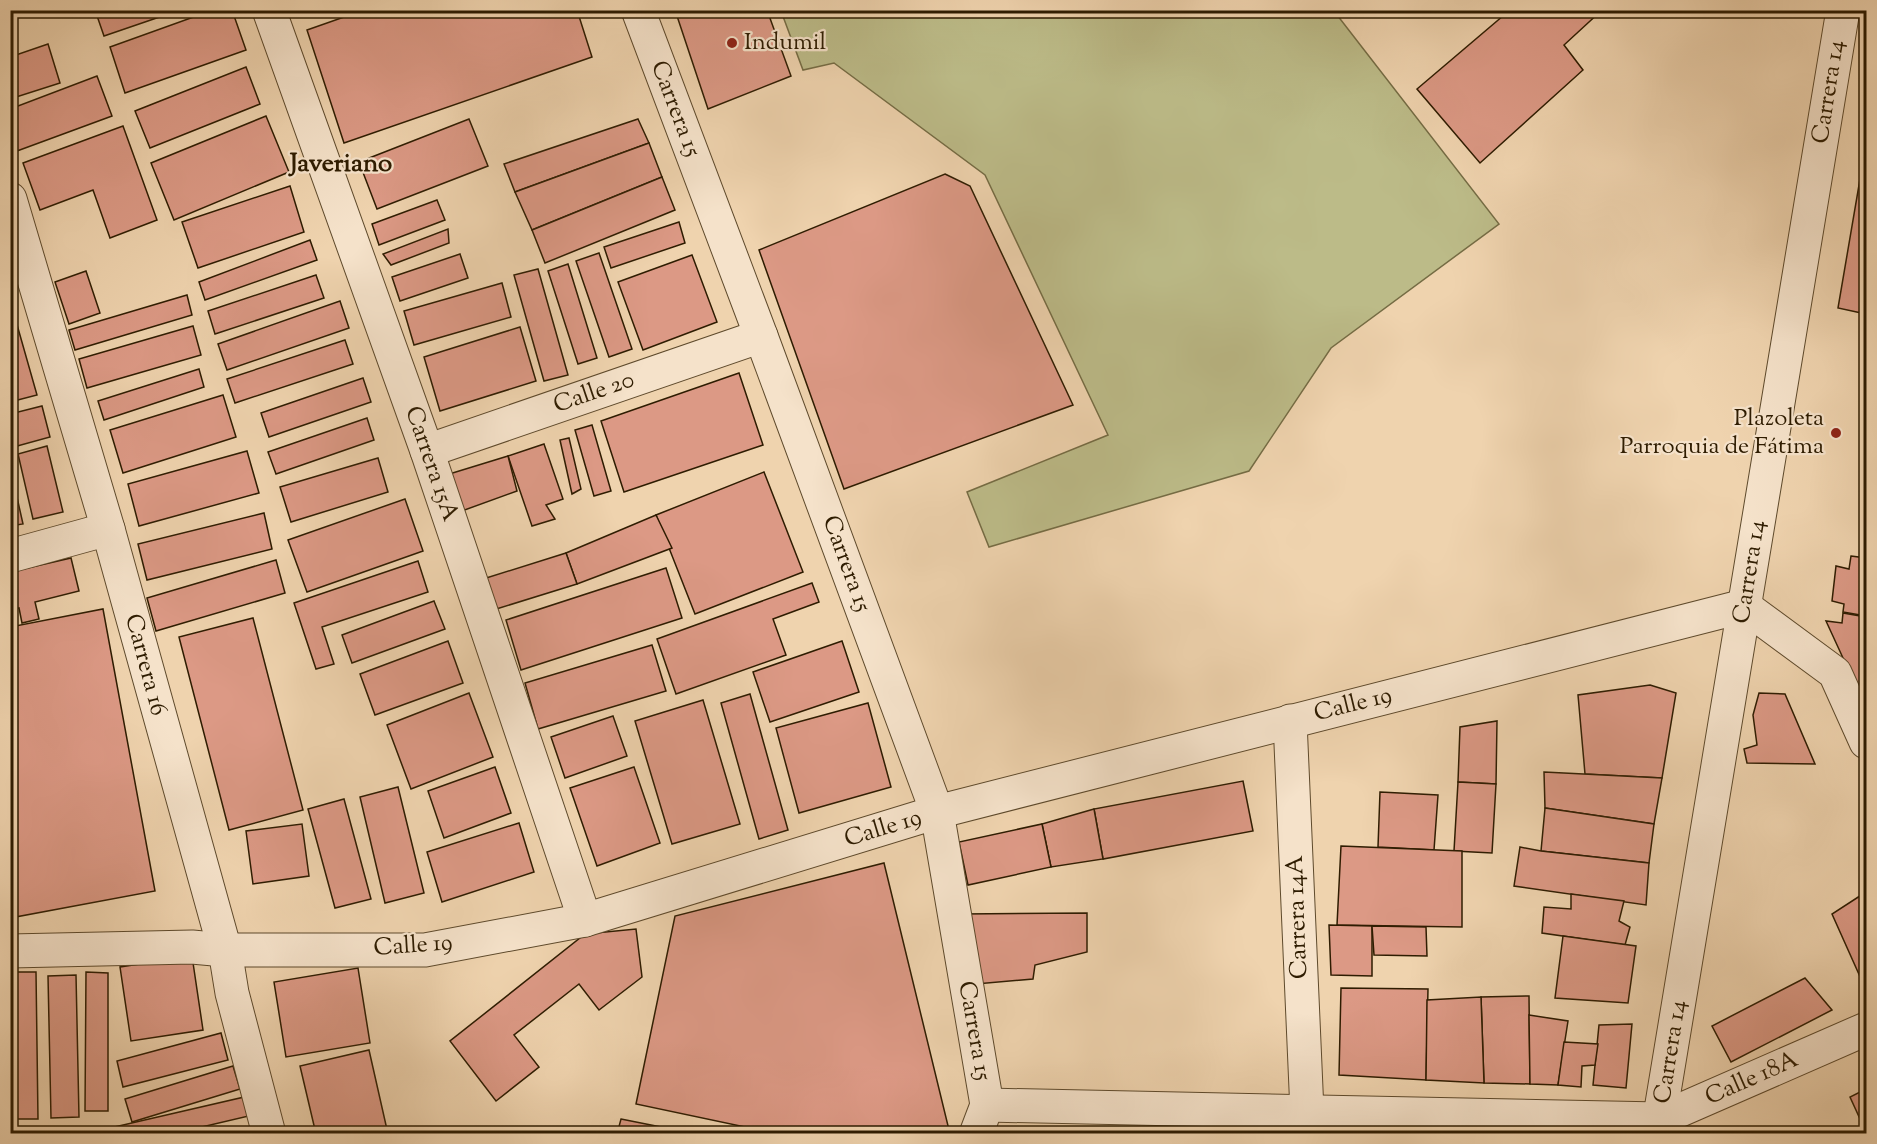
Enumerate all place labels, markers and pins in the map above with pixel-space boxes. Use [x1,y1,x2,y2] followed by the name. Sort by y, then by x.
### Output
[744,26,827,60] place label: Indumil
[725,36,739,50] marker: Indumil
[1620,402,1824,464] place label: Plazoleta Parroquia de Fátima
[1829,426,1843,440] marker: Plazoleta Parroquia de Fátima

